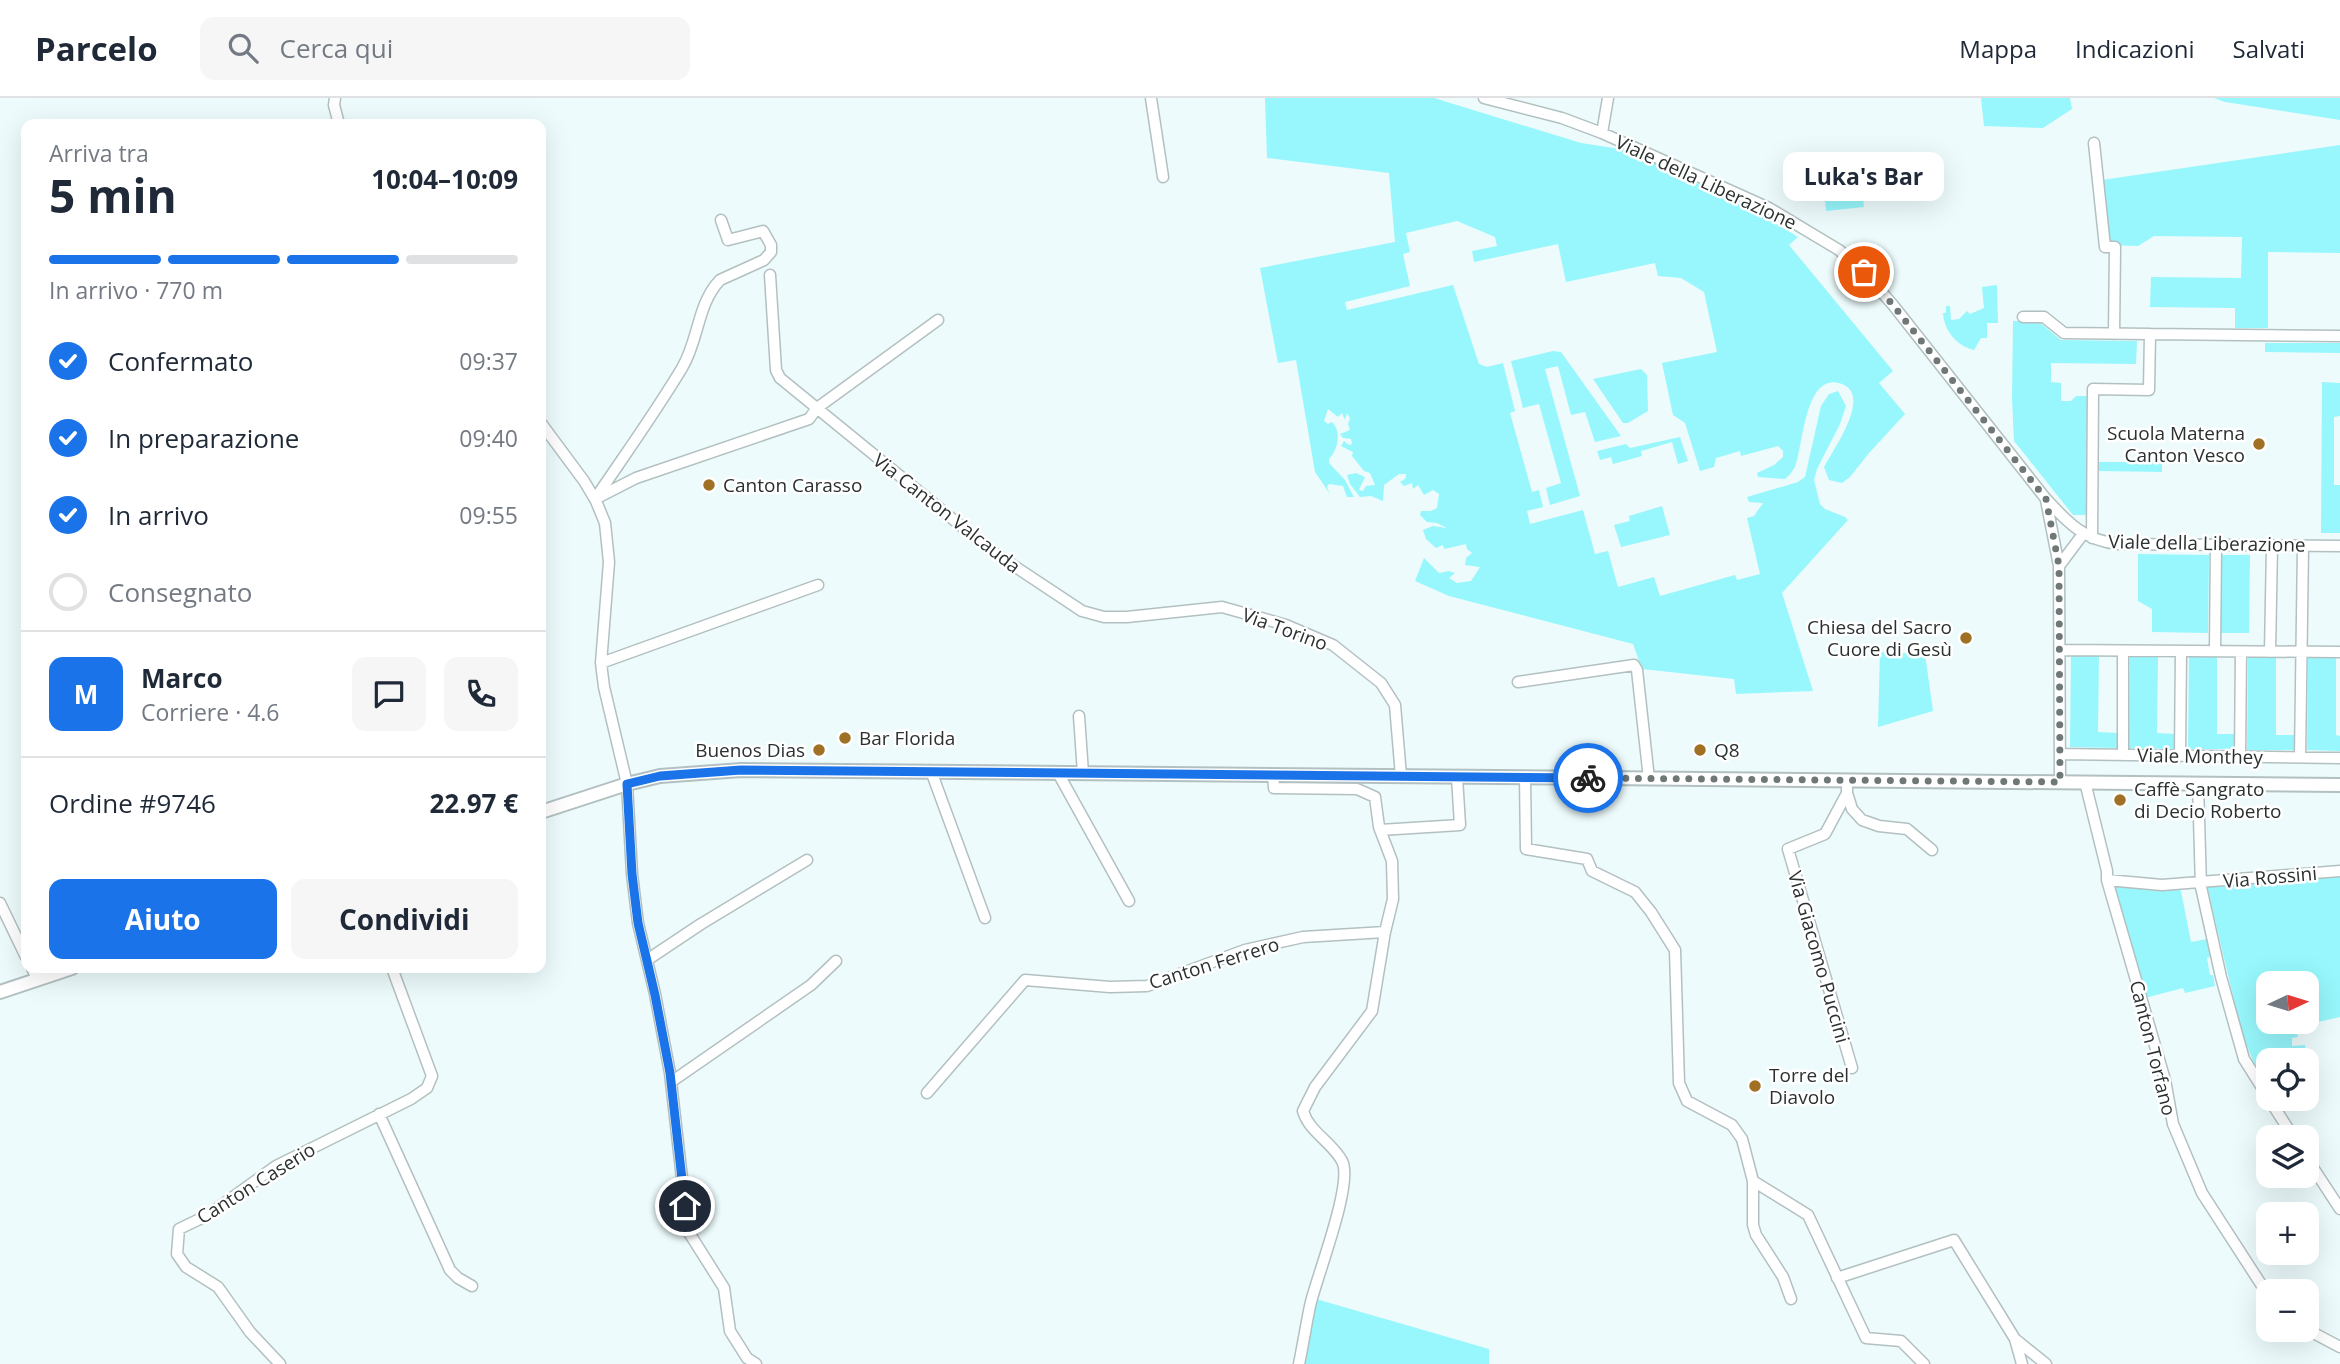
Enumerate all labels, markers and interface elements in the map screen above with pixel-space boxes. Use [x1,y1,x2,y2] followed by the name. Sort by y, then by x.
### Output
[200,17,690,80] search box
[35,26,158,71] text: Parcelo
[224,29,262,67] icon: search
[280,30,393,66] text: Cerca qui
[1959,32,2037,65] text: Mappa
[2075,32,2195,65] text: Indicazioni
[2233,32,2305,65] text: Salvati
[1611,129,1801,235] street label: Viale della Liberazione
[49,137,149,169] text: Arriva tra
[1784,153,1944,202] callout: Luka's Bar
[1804,160,1923,192] text: Luka's Bar
[371,161,518,197] text: 10:04–10:09
[49,164,177,226] text: 5 min
[1834,242,1894,302] pin
[1845,253,1883,291] icon: bag
[49,274,223,306] text: In arrivo · 770 m
[49,342,87,380] icon: check
[108,343,253,379] text: Confermato
[459,345,518,377] text: 09:37
[49,419,87,457] icon: check
[108,420,299,456] text: In preparazione
[2107,420,2245,468] place label: Scuola Materna Canton Vesco
[459,422,518,454] text: 09:40
[2251,436,2267,452] marker: Scuola Materna Canton Vesco
[868,447,1026,579] street label: Via Canton Valcauda
[723,472,862,498] place label: Canton Carasso
[701,477,717,493] marker: Canton Carasso
[49,496,87,534] icon: check
[108,497,209,533] text: In arrivo
[459,499,518,531] text: 09:55
[2108,528,2306,558] street label: Viale della Liberazione
[108,574,252,610] text: Consegnato
[1239,602,1331,656] street label: Via Torino
[1807,614,1952,662] place label: Chiesa del Sacro Cuore di Gesù
[1958,630,1974,646] marker: Chiesa del Sacro Cuore di Gesù
[352,657,426,731] button: chat
[444,657,518,731] button: phone
[141,660,223,696] text: Marco
[74,676,98,712] text: M
[141,696,280,728] text: Corriere · 4.6
[859,725,955,751] place label: Bar Florida
[837,730,853,746] marker: Bar Florida
[695,737,805,763] place label: Buenos Dias
[1714,737,1740,763] place label: Q8
[811,742,827,758] marker: Buenos Dias
[1692,742,1708,758] marker: Q8
[2137,742,2264,770] street label: Viale Monthey
[1553,743,1623,813] courier
[1569,759,1607,797] icon: bike
[2134,776,2282,824] place label: Caffè Sangrato di Decio Roberto
[49,785,216,821] text: Ordine #9746
[430,785,518,821] text: 22.97 €
[2112,792,2128,808] marker: Caffè Sangrato di Decio Roberto
[2222,860,2318,894] street label: Via Rossini
[1782,868,1856,1046] street label: Via Giacomo Puccini
[49,879,277,959] button: Aiuto
[291,879,518,959] button: Condividi
[1146,931,1282,995] street label: Canton Ferrero
[2256,971,2319,1034] north arrow
[2256,971,2319,1342] map controls
[2124,978,2182,1118] street label: Canton Torfano
[2256,1048,2319,1111] button: locate
[1769,1062,1849,1110] place label: Torre del Diavolo
[1747,1078,1763,1094] marker: Torre del Diavolo
[2256,1125,2319,1188] button: layers
[192,1136,320,1230] street label: Canton Caserio
[655,1176,715,1236] pin
[666,1187,704,1225] icon: home
[2256,1202,2319,1265] button: +
[2256,1279,2319,1342] button: −

